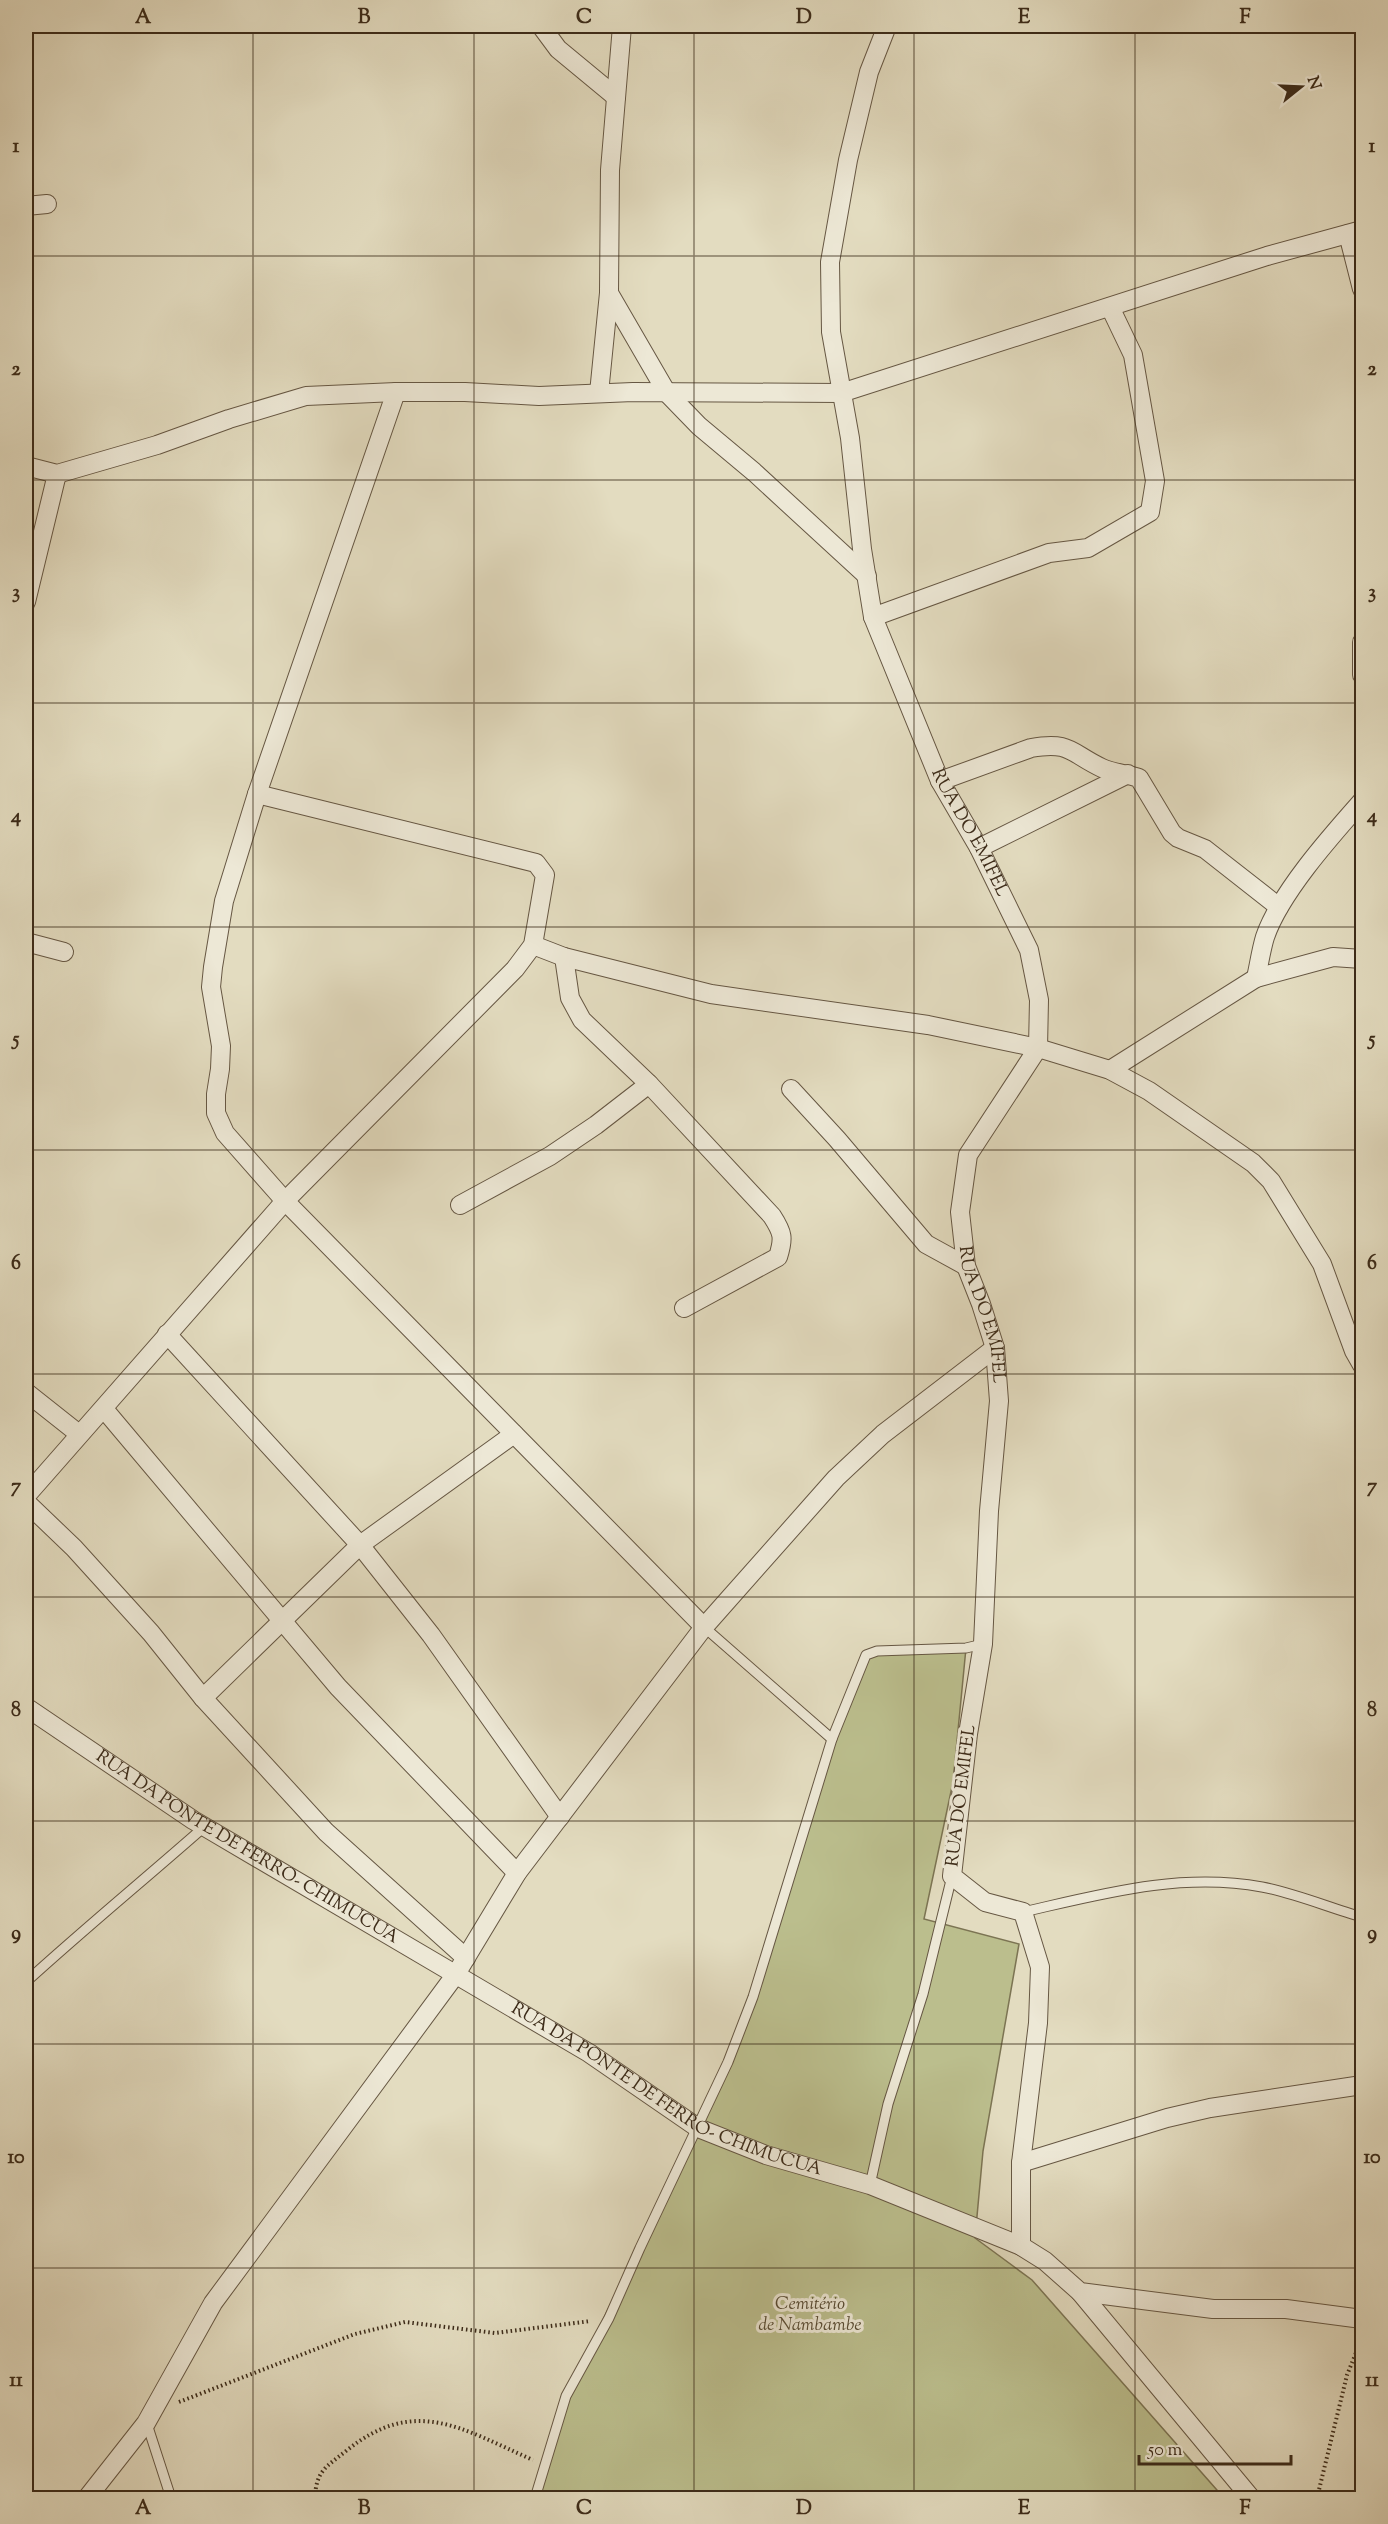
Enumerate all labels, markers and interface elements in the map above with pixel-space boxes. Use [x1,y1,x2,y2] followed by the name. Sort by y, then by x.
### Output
[135,4,152,33] text: A
[358,4,371,33] text: B
[576,4,592,33] text: C
[796,4,812,33] text: D
[1018,4,1031,33] text: E
[1239,4,1251,33] text: F
[1271,57,1331,117] north arrow
[1300,74,1326,93] text: N
[13,133,20,162] text: 1
[1369,133,1376,162] text: 1
[11,356,21,385] text: 2
[1367,356,1377,385] text: 2
[12,579,20,608] text: 3
[1368,579,1376,608] text: 3
[923,765,1014,901] street label: RUA DO EMIFEL
[10,803,21,832] text: 4
[1366,803,1377,832] text: 4
[11,1026,20,1055] text: 5
[1367,1026,1376,1055] text: 5
[951,1245,1011,1385] street label: RUA DO EMIFEL
[11,1250,21,1279] text: 6
[1367,1250,1377,1279] text: 6
[11,1473,22,1502] text: 7
[1367,1473,1378,1502] text: 7
[11,1697,21,1726] text: 8
[1367,1697,1377,1726] text: 8
[940,1724,984,1868] street label: RUA DO EMIFEL
[90,1744,404,1951] street label: RUA DA PONTE DE FERRO- CHIMUCUA
[11,1920,21,1949] text: 9
[1367,1920,1377,1949] text: 9
[506,1997,825,2184] street label: RUA DA PONTE DE FERRO- CHIMUCUA
[7,2144,25,2173] text: 10
[1363,2144,1381,2173] text: 10
[758,2292,862,2339] park label: Cemitério de Nambambe
[9,2367,23,2396] text: 11
[1365,2367,1379,2396] text: 11
[1139,2428,1290,2466] scale bar
[1147,2438,1183,2464] text: 50 m
[135,2495,152,2524] text: A
[358,2495,371,2524] text: B
[576,2495,592,2524] text: C
[796,2495,812,2524] text: D
[1018,2495,1031,2524] text: E
[1239,2495,1251,2524] text: F

